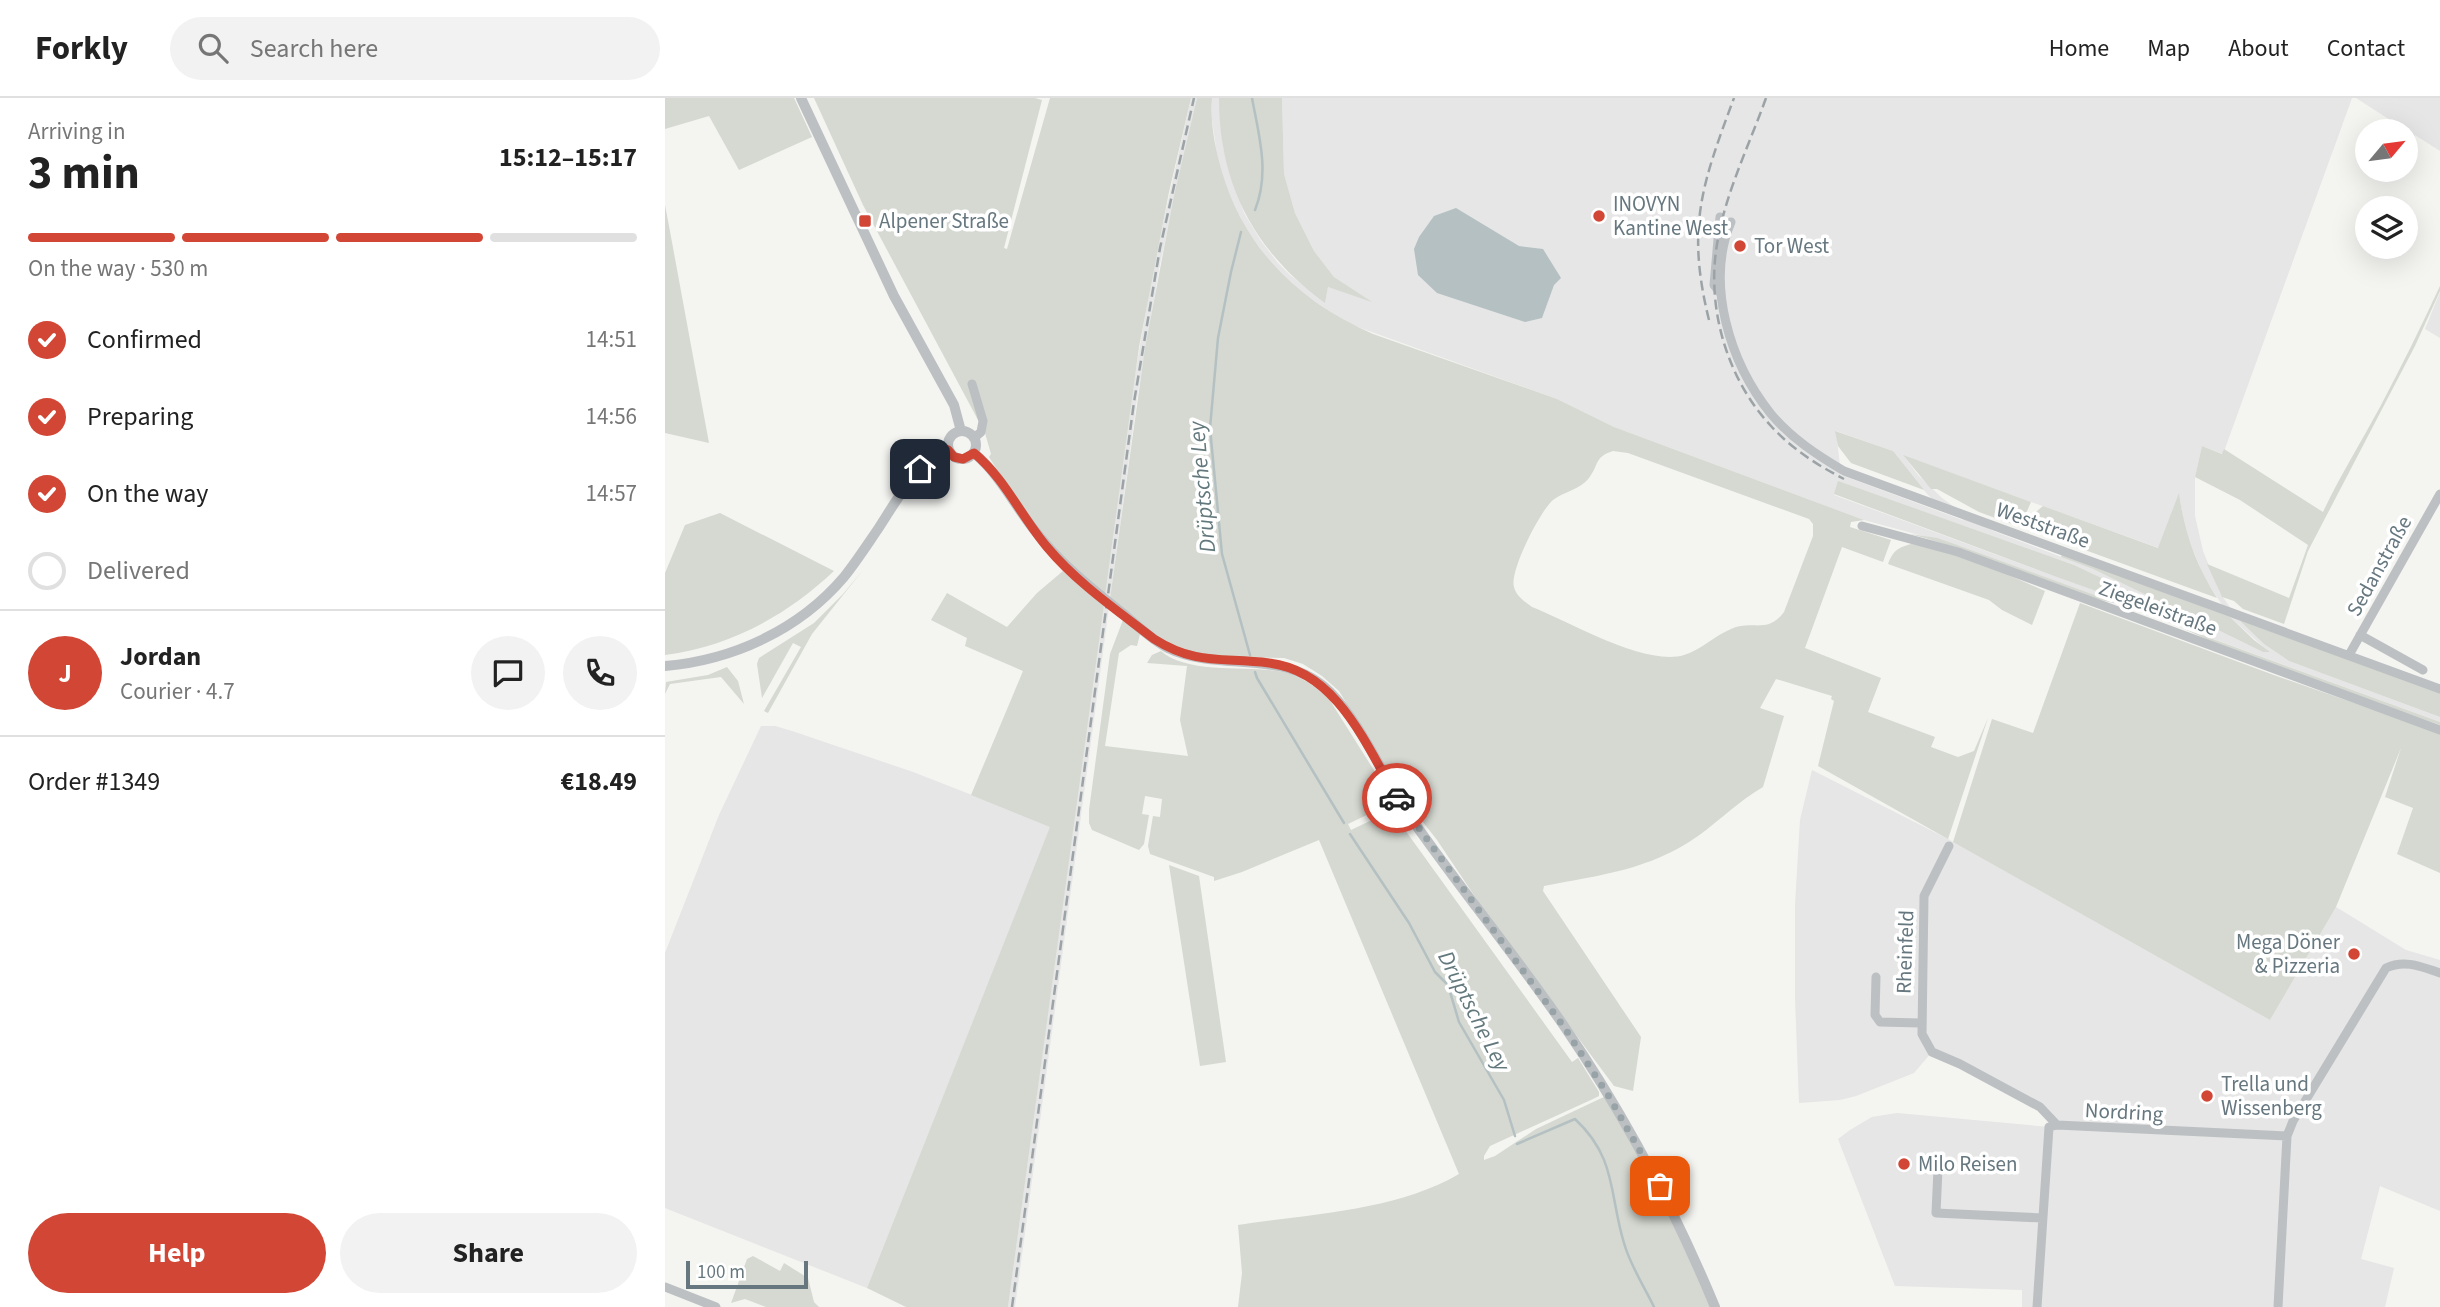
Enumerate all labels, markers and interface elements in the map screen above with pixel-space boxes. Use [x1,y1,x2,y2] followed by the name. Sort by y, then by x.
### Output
[170,17,660,80] search box
[35,25,128,72] text: Forkly
[194,29,232,67] icon: search
[250,30,378,67] text: Search here
[2049,31,2109,66] text: Home
[2147,31,2190,66] text: Map
[2228,31,2289,66] text: About
[2327,31,2405,66] text: Contact
[28,115,126,148] text: Arriving in
[2355,119,2419,182] north arrow
[2355,119,2418,259] map controls
[499,139,637,176] text: 15:12–15:17
[28,141,140,206] text: 3 min
[1613,189,1728,243] place label: INOVYN Kantine West
[2355,196,2418,259] button: layers
[879,206,1009,236] place label: Alpener Straße
[1591,208,1607,224] marker: INOVYN Kantine West
[857,213,873,229] marker: Alpener Straße
[1754,231,1829,261] place label: Tor West
[1732,238,1748,254] marker: Tor West
[28,252,208,285] text: On the way · 530 m
[28,321,66,359] icon: check
[87,321,202,358] text: Confirmed
[586,323,637,356] text: 14:51
[28,398,66,436] icon: check
[87,398,193,435] text: Preparing
[586,400,637,433] text: 14:56
[1180,418,1224,554] water label: Drüptsche Ley
[890,439,950,499] pin
[901,450,939,488] icon: home
[28,475,66,513] icon: check
[87,475,208,512] text: On the way
[586,477,637,510] text: 14:57
[1992,494,2094,556] street label: Weststraße
[2339,510,2419,622] street label: Sedanstraße
[87,552,190,589] text: Delivered
[2095,573,2221,643] street label: Ziegeleistraße
[471,636,545,710] button: chat
[563,636,637,710] button: phone
[120,638,201,675] text: Jordan
[58,655,72,692] text: J
[120,675,235,708] text: Courier · 4.7
[28,763,160,800] text: Order #1349
[561,763,637,800] text: €18.49
[1362,763,1432,833] courier
[1378,779,1416,817] icon: car
[1889,910,1921,994] street label: Rheinfeld
[2236,927,2341,981] place label: Mega Döner & Pizzeria
[1429,945,1519,1079] water label: Drüptsche Ley
[2346,946,2362,962] marker: Mega Döner & Pizzeria
[2221,1069,2322,1123] place label: Trella und Wissenberg
[2199,1088,2215,1104] marker: Trella und Wissenberg
[2084,1095,2164,1129] street label: Nordring
[1918,1149,2017,1179] place label: Milo Reisen
[1630,1156,1690,1216] pin
[1896,1156,1912,1172] marker: Milo Reisen
[1641,1167,1679,1205] icon: bag
[28,1213,326,1293] button: Help
[340,1213,637,1293] button: Share
[686,1258,809,1290] scale bar
[697,1259,745,1286] text: 100 m

